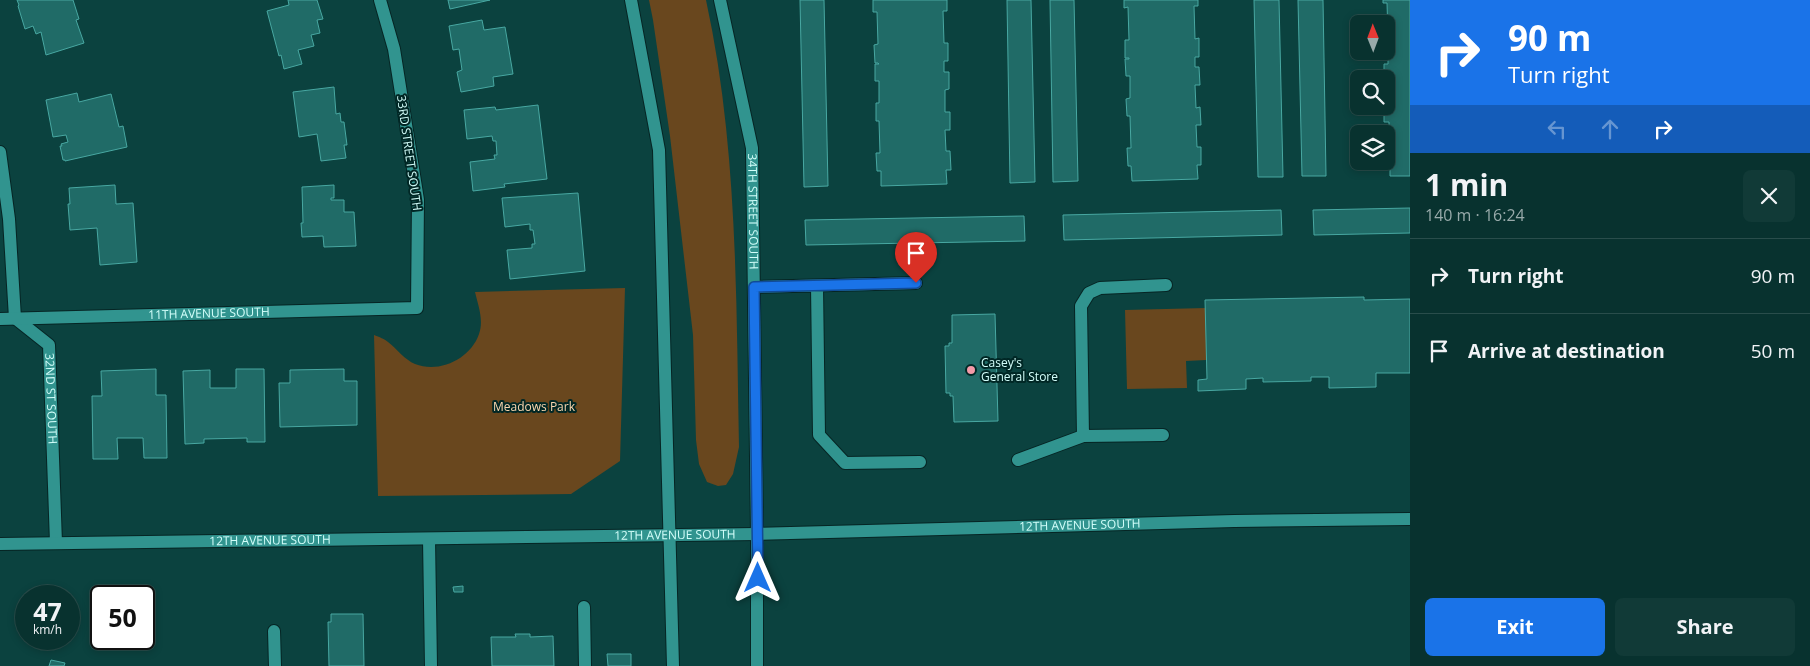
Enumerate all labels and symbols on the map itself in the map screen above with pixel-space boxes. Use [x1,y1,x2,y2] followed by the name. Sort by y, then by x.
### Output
[1350,15,1395,60] north arrow
[393,94,426,212] street label: 33RD STREET SOUTH
[744,153,763,270] street label: 34TH STREET SOUTH
[895,232,937,283] pin
[148,303,270,323] street label: 11TH AVENUE SOUTH
[41,353,62,445] street label: 32ND ST SOUTH
[981,354,1058,385] place label: Casey's General Store
[965,364,977,376] marker: Casey's General Store
[493,398,576,415] park label: Meadows Park
[1019,515,1141,535] street label: 12TH AVENUE SOUTH
[614,525,736,544] street label: 12TH AVENUE SOUTH
[209,531,331,549] street label: 12TH AVENUE SOUTH
[731,551,783,603] position arrow
[90,585,155,650] speed limit sign: 50

